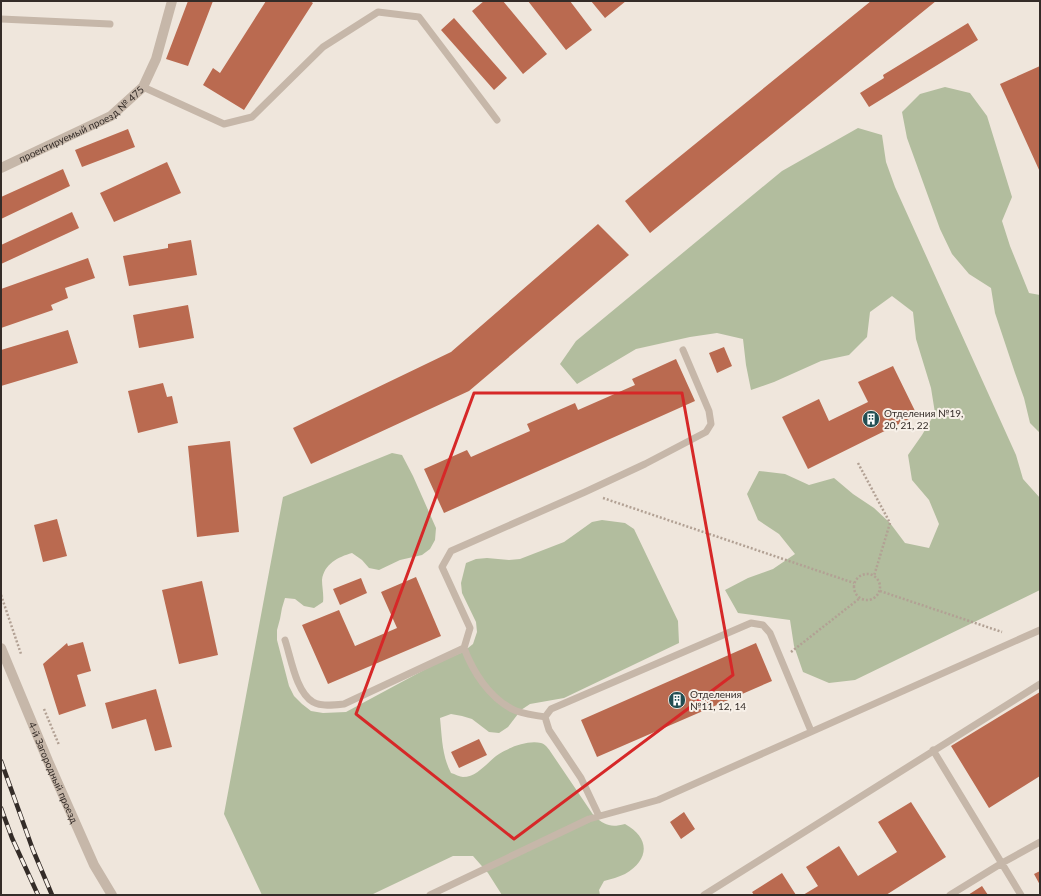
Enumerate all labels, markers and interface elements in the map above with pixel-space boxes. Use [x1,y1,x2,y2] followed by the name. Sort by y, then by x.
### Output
[17,83,146,165] street label: проектируемый проезд № 475
[884,407,963,431] place label: Отделения №19, 20, 21, 22
[861,409,881,429] building icon: Отделения №19, 20, 21, 22
[690,688,746,712] place label: Отделения №11, 12, 14
[667,690,687,710] building icon: Отделения №11, 12, 14
[26,720,81,825] street label: 4-й Загородный проезд

